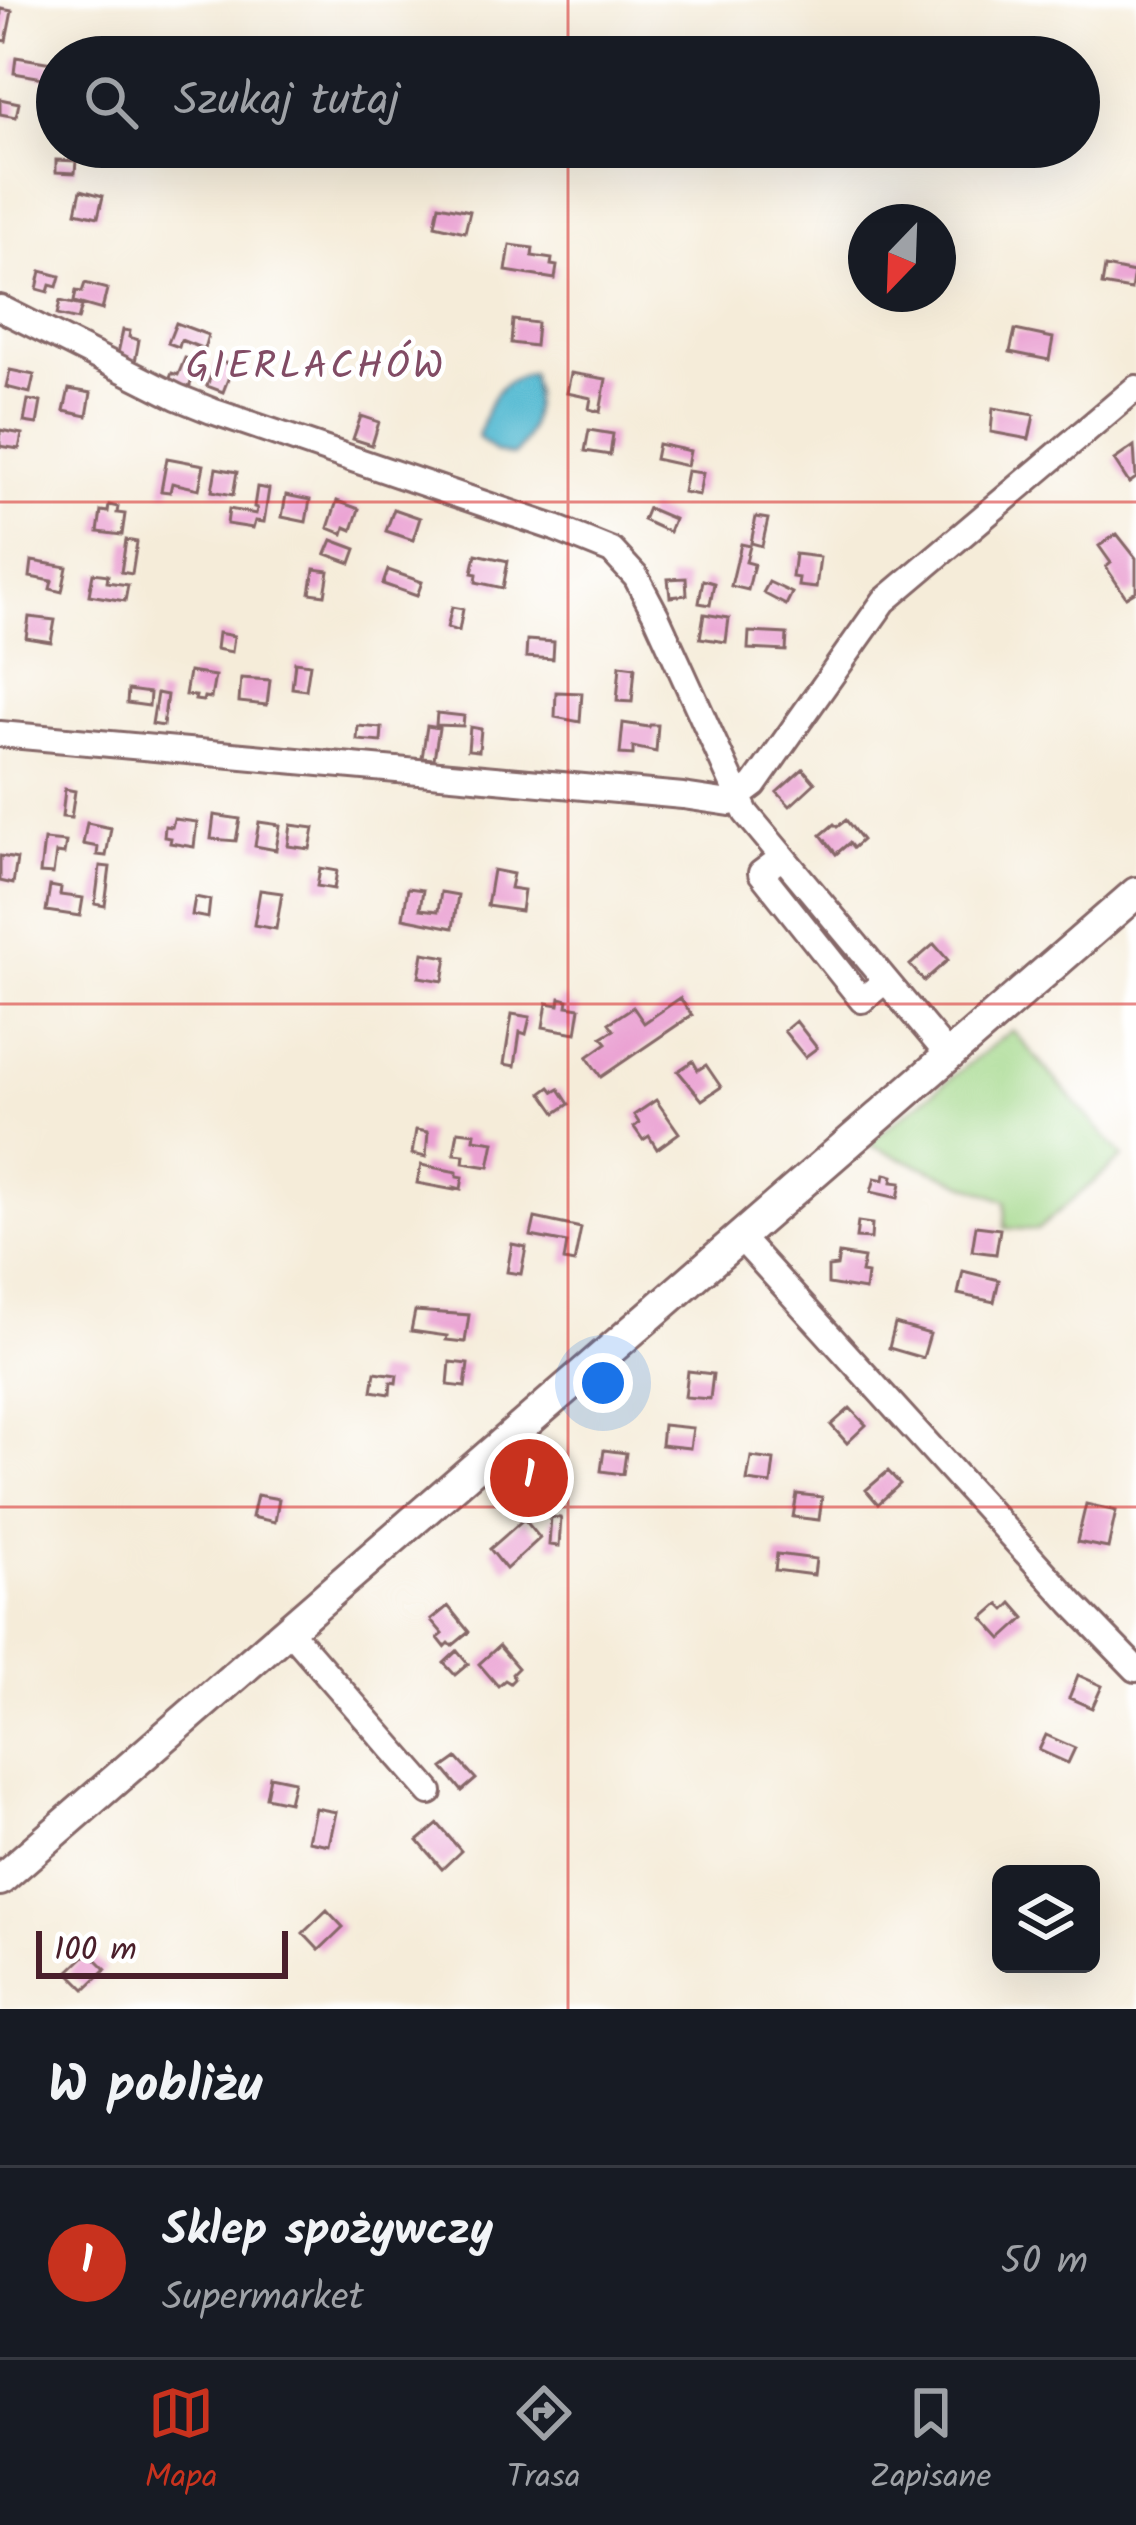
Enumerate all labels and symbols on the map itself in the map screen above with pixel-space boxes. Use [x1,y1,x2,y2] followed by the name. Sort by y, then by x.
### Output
[848,204,956,312] north arrow
[186,337,446,399] district label: GIERLACHÓW
[573,1353,633,1413] your location
[490,1433,568,1523] pin: 1
[36,1925,288,1978] scale bar

